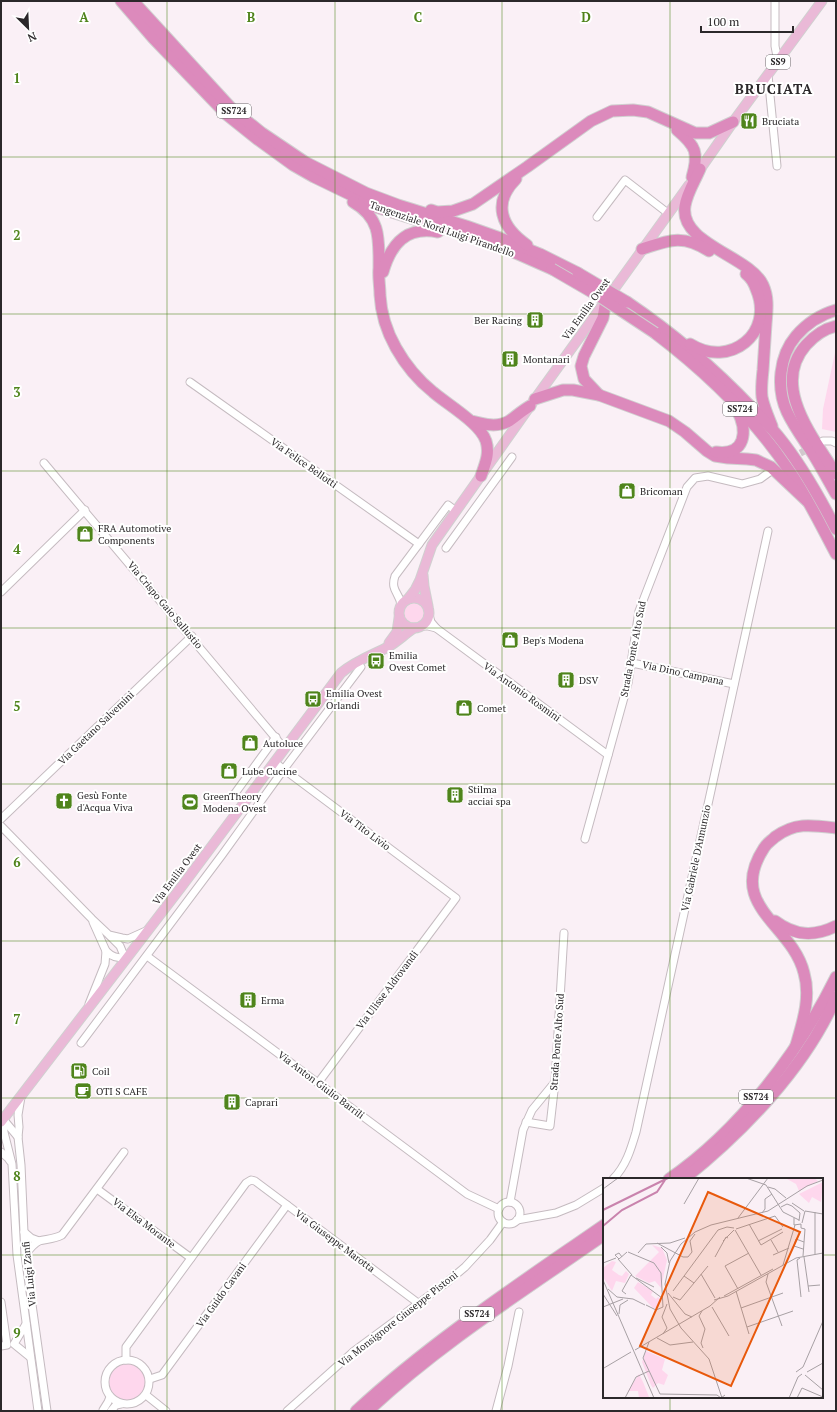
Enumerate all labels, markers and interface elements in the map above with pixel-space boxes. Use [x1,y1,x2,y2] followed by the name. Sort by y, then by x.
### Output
[8,8,48,48] north arrow
[79,8,89,26] text: A
[247,8,255,26] text: B
[414,8,422,26] text: C
[581,8,591,26] text: D
[701,8,793,34] scale bar
[707,14,740,29] text: 100 m
[25,29,39,45] text: N
[766,55,790,69] road number: SS9
[13,69,21,87] text: 1
[735,79,813,98] district label: BRUCIATA
[217,104,251,118] road number: SS724
[739,111,759,131] restaurant icon: Bruciata
[762,115,799,128] place label: Bruciata
[368,198,516,260] street label: Tangenziale Nord Luigi Pirandello
[13,226,21,244] text: 2
[559,275,613,343] street label: Via Emilia Ovest
[525,310,545,330] building icon: Ber Racing
[474,314,523,327] place label: Ber Racing
[500,349,520,369] building icon: Montanari
[523,353,570,366] place label: Montanari
[13,383,21,401] text: 3
[723,402,757,416] road number: SS724
[268,435,340,491] street label: Via Felice Bellotti
[617,481,637,501] shop icon: Bricoman
[640,485,683,498] place label: Bricoman
[98,522,171,547] place label: FRA Automotive Components
[75,524,95,544] shop icon: FRA Automotive Components
[13,540,21,558] text: 4
[125,559,206,652] street label: Via Crispo Gaio Sallustio
[617,600,649,698] street label: Strada Ponte Alto Sud
[500,630,520,650] shop icon: Bep's Modena
[523,634,584,647] place label: Bep's Modena
[389,649,446,674] place label: Emilia Ovest Comet
[366,651,386,671] bus stop icon: Emilia Ovest Comet
[641,658,725,688] street label: Via Dino Campana
[481,659,563,725] street label: Via Antonio Rosmini
[556,670,576,690] building icon: DSV
[579,674,598,687] place label: DSV
[326,687,383,712] place label: Emilia Ovest Orlandi
[55,688,137,768] street label: Via Gaetano Salvemini
[303,689,323,709] bus stop icon: Emilia Ovest Orlandi
[13,697,21,715] text: 5
[454,698,474,718] shop icon: Comet
[477,702,506,715] place label: Comet
[240,733,260,753] shop icon: Autoluce
[263,737,303,750] place label: Autoluce
[219,761,239,781] shop icon: Lube Cucine
[242,765,297,778] place label: Lube Cucine
[468,783,511,808] place label: Stilma acciai spa
[445,785,465,805] building icon: Stilma acciai spa
[77,789,133,814] place label: Gesù Fonte d'Acqua Viva
[203,790,267,815] place label: GreenTheory Modena Ovest
[54,791,74,811] church icon: Gesù Fonte d'Acqua Viva
[180,792,200,812] sports icon: GreenTheory Modena Ovest
[678,803,714,913] street label: Via Gabriele D'Annunzio
[337,807,393,854] street label: Via Tito Livio
[150,840,205,907] street label: Via Emilia Ovest
[13,853,21,871] text: 6
[353,948,421,1032] street label: Via Ulisse Aldrovandi
[238,990,258,1010] building icon: Erma
[547,993,567,1091] street label: Strada Ponte Alto Sud
[261,994,284,1007] place label: Erma
[13,1010,21,1028] text: 7
[275,1048,367,1122] street label: Via Anton Giulio Barrili
[69,1061,89,1081] fuel station icon: Coil
[92,1065,110,1078] place label: Coil
[73,1081,93,1101] cafe icon: OTI S CAFE
[96,1085,148,1098] place label: OTI S CAFE
[739,1090,773,1104] road number: SS724
[222,1092,242,1112] building icon: Caprari
[245,1096,278,1109] place label: Caprari
[13,1167,21,1185] text: 8
[603,1178,823,1398] inset map
[110,1195,178,1251] street label: Via Elsa Morante
[293,1207,377,1275] street label: Via Giuseppe Marotta
[19,1241,39,1307] street label: Via Luigi Zanfi
[193,1260,249,1330] street label: Via Guido Cavani
[336,1268,460,1370] street label: Via Monsignore Giuseppe Pistoni
[460,1307,494,1321] road number: SS724
[13,1324,21,1342] text: 9

